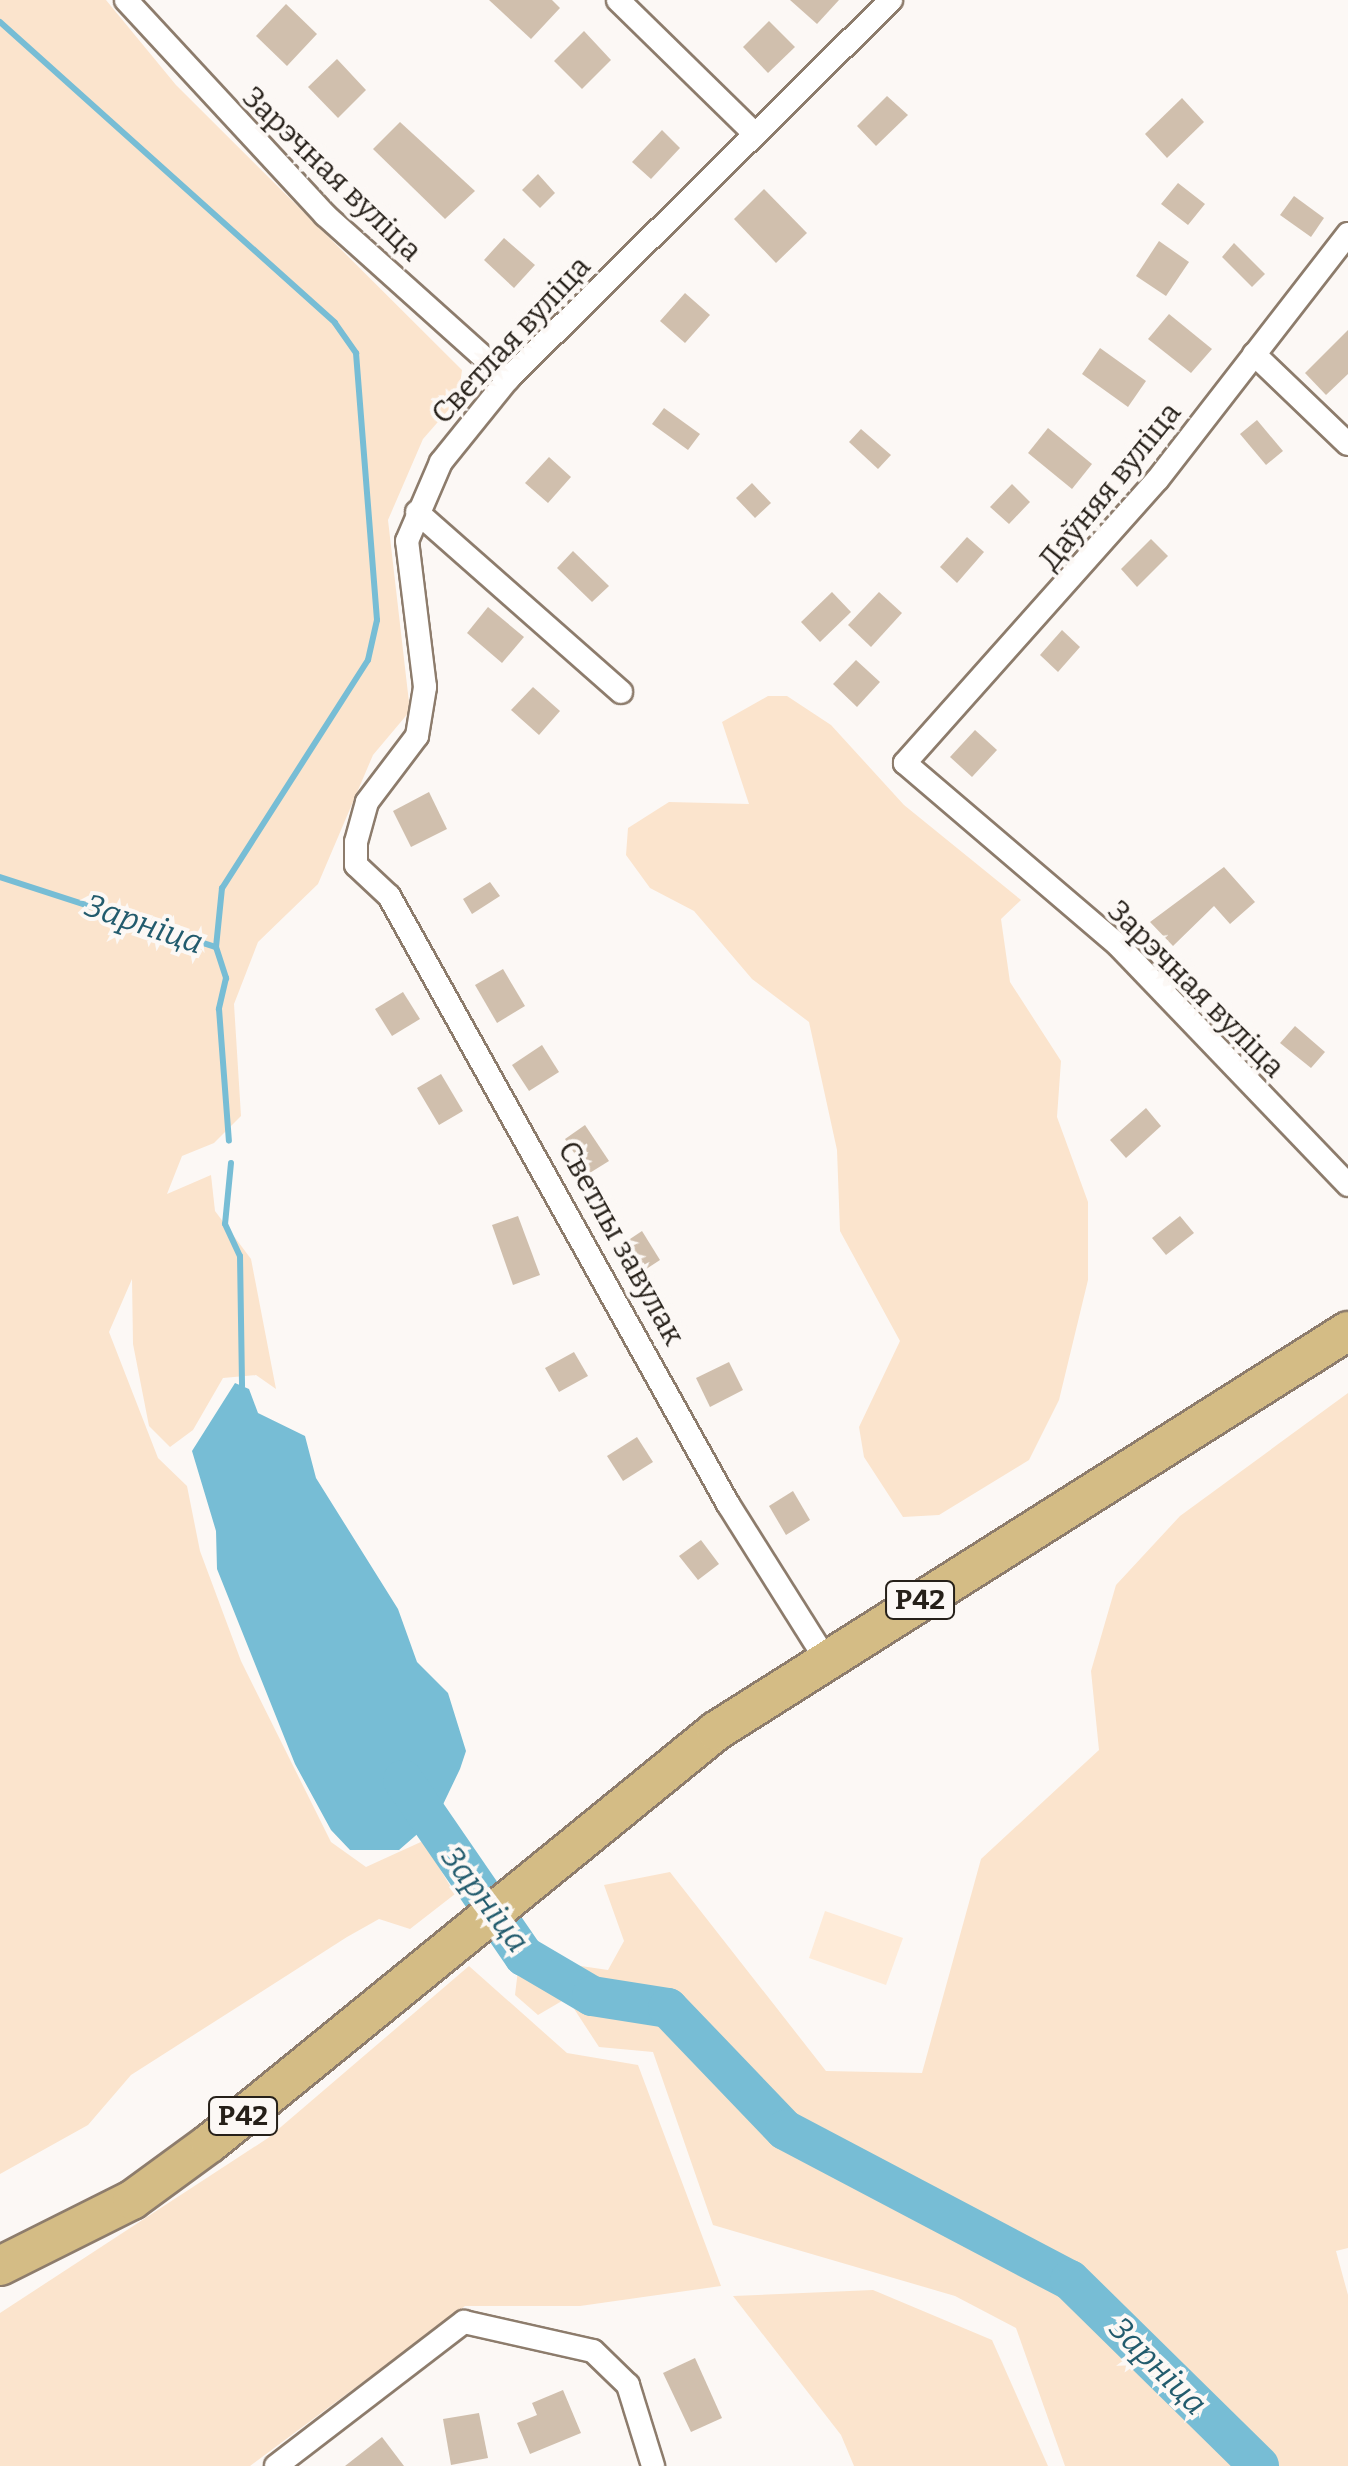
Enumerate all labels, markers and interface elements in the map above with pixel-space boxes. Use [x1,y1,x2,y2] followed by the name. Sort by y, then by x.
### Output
[235,79,429,269] street label: Зарэчная вуліца
[424,249,598,431] street label: Светлая вуліца
[1031,395,1189,577] street label: Даўняя вуліца
[80,886,208,962] water label: Зарніца
[1100,893,1292,1085] street label: Зарэчная вуліца
[550,1135,692,1351] street label: Светлы завулак
[885,1577,955,1623] road number: Р42
[433,1838,537,1960] water label: Зарніца
[208,2093,278,2139] road number: Р42
[1101,2309,1215,2423] water label: Зарніца

